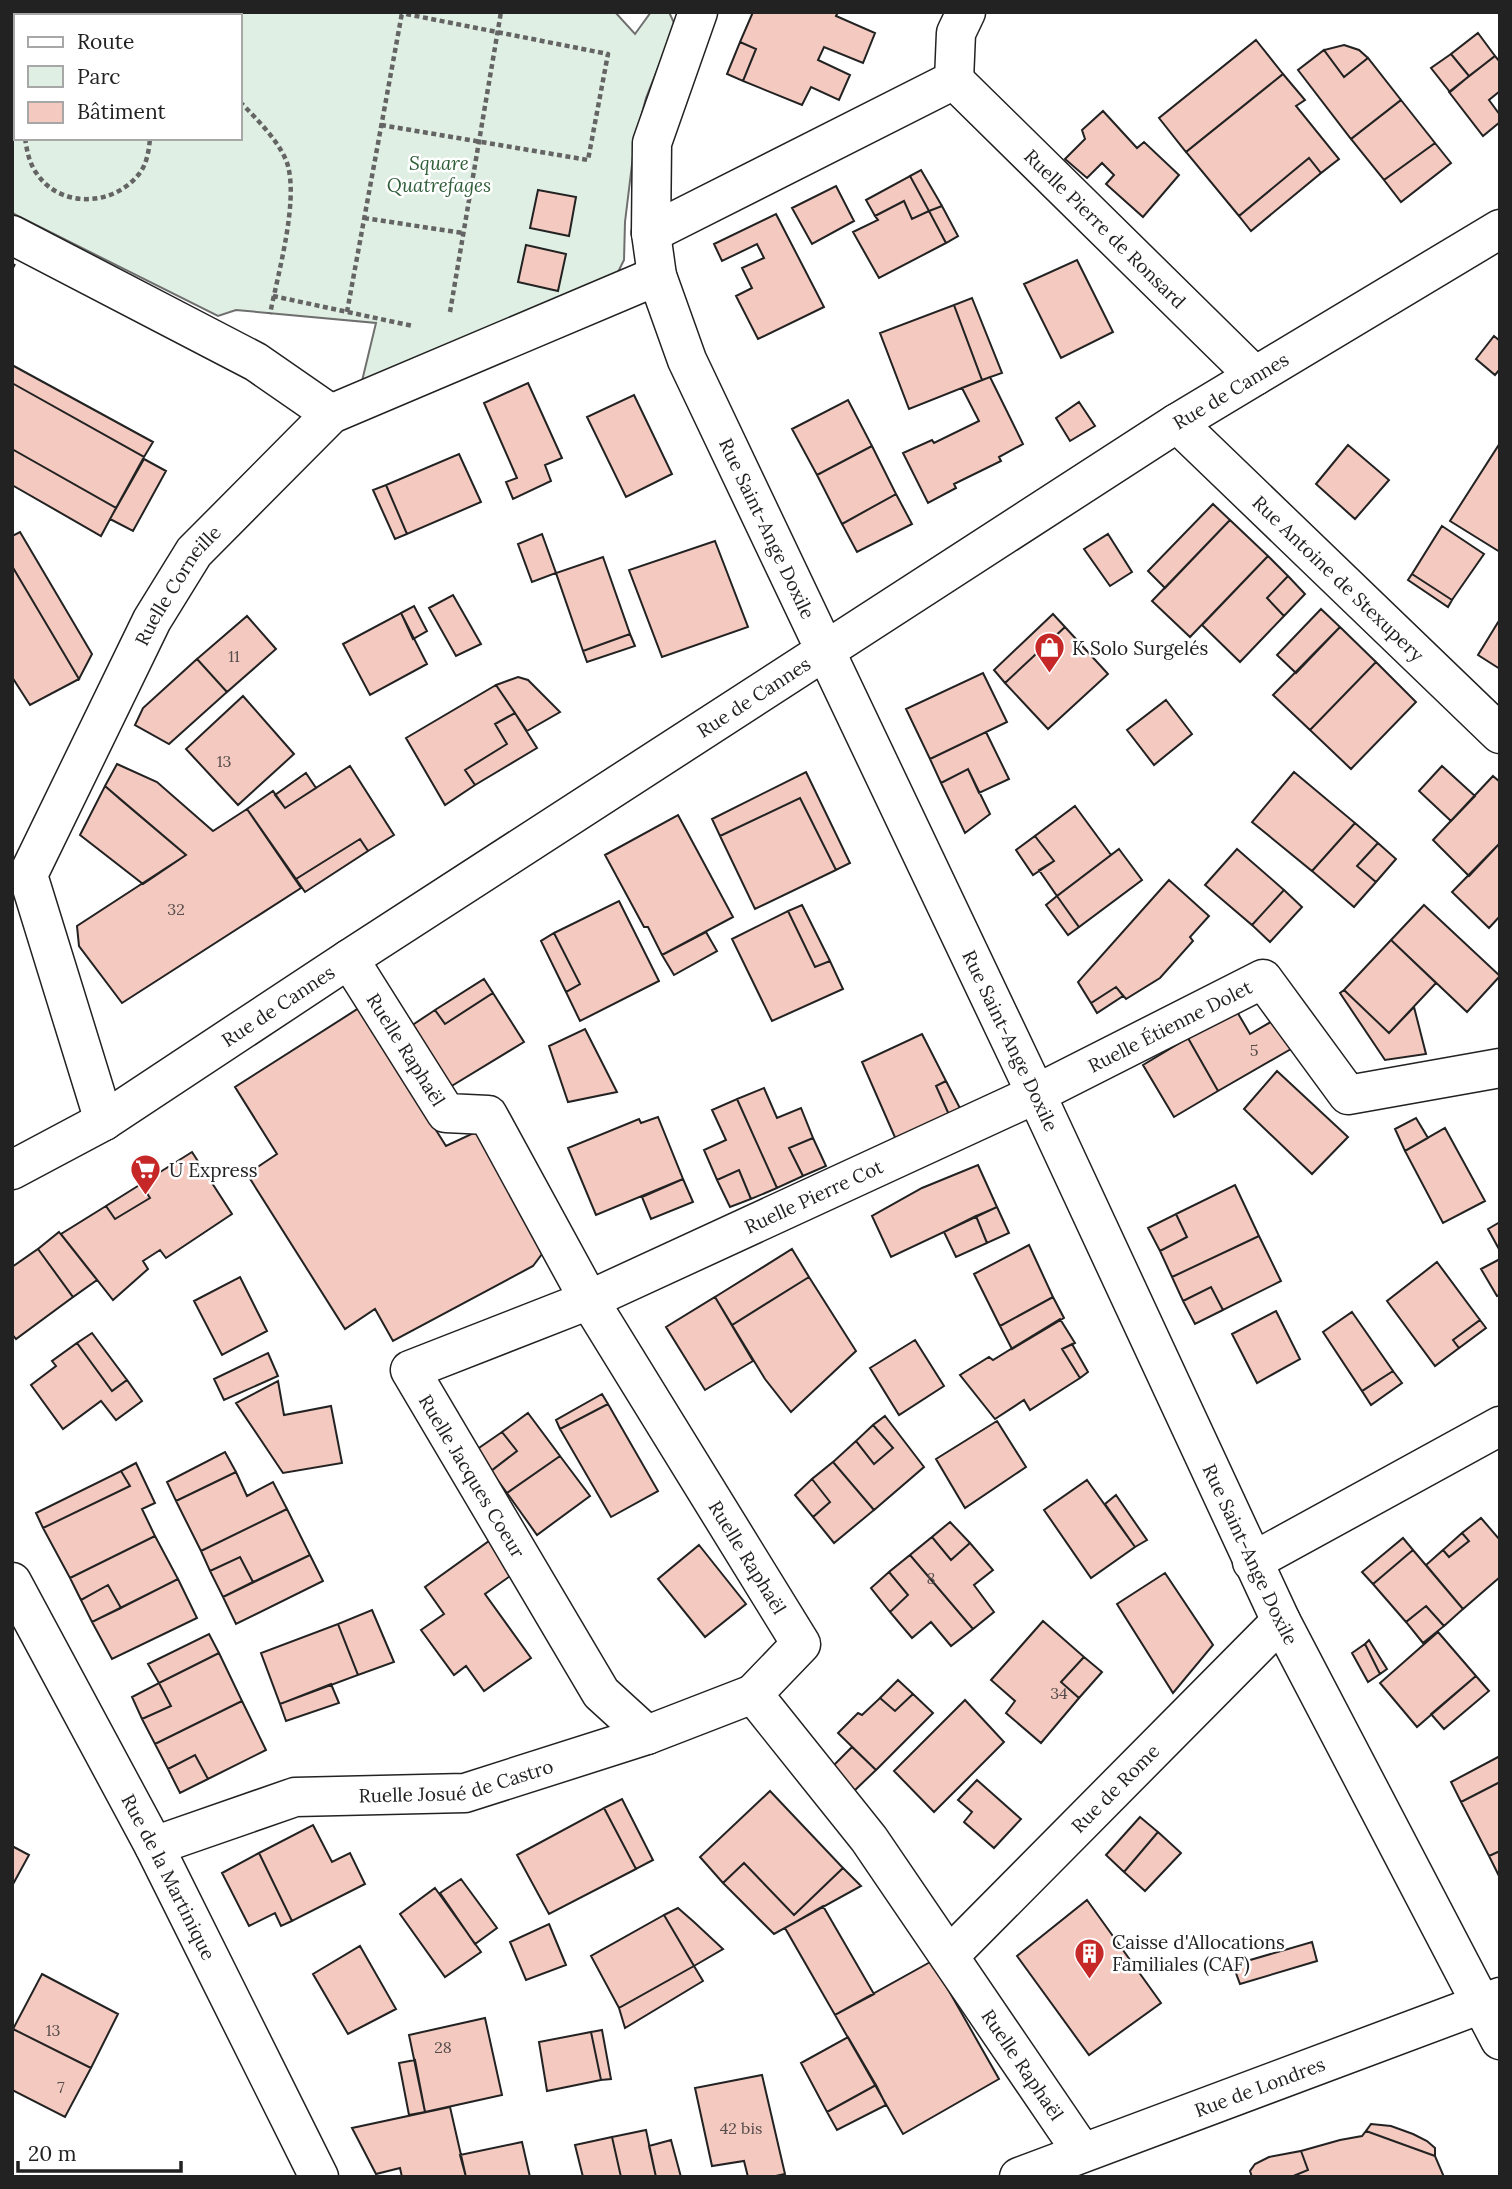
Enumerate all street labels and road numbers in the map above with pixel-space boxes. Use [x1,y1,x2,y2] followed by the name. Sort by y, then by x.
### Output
[1019,144,1191,313] street label: Ruelle Pierre de Ronsard
[1169,347,1293,435] street label: Rue de Cannes
[714,434,820,623] street label: Rue Saint-Ange Doxile
[1247,490,1429,666] street label: Rue Antoine de Stexupery
[129,520,226,649] street label: Ruelle Corneille
[692,651,815,743] street label: Rue de Cannes
[957,946,1064,1135] street label: Rue Saint-Ange Doxile
[217,960,339,1052] street label: Rue de Cannes
[1084,974,1256,1078] street label: Ruelle Étienne Dolet
[361,989,451,1111] street label: Ruelle Raphaël
[740,1154,887,1239] street label: Ruelle Pierre Cot
[414,1390,531,1563] street label: Ruelle Jacques Coeur
[1198,1460,1303,1649] street label: Rue Saint-Ange Doxile
[703,1496,792,1618] street label: Ruelle Raphaël
[1066,1739,1164,1838] street label: Rue de Rome
[358,1754,556,1807] street label: Ruelle Josué de Castro
[116,1790,221,1964] street label: Rue de la Martinique
[976,2005,1069,2125] street label: Ruelle Raphaël
[1191,2052,1328,2122] street label: Rue de Londres

